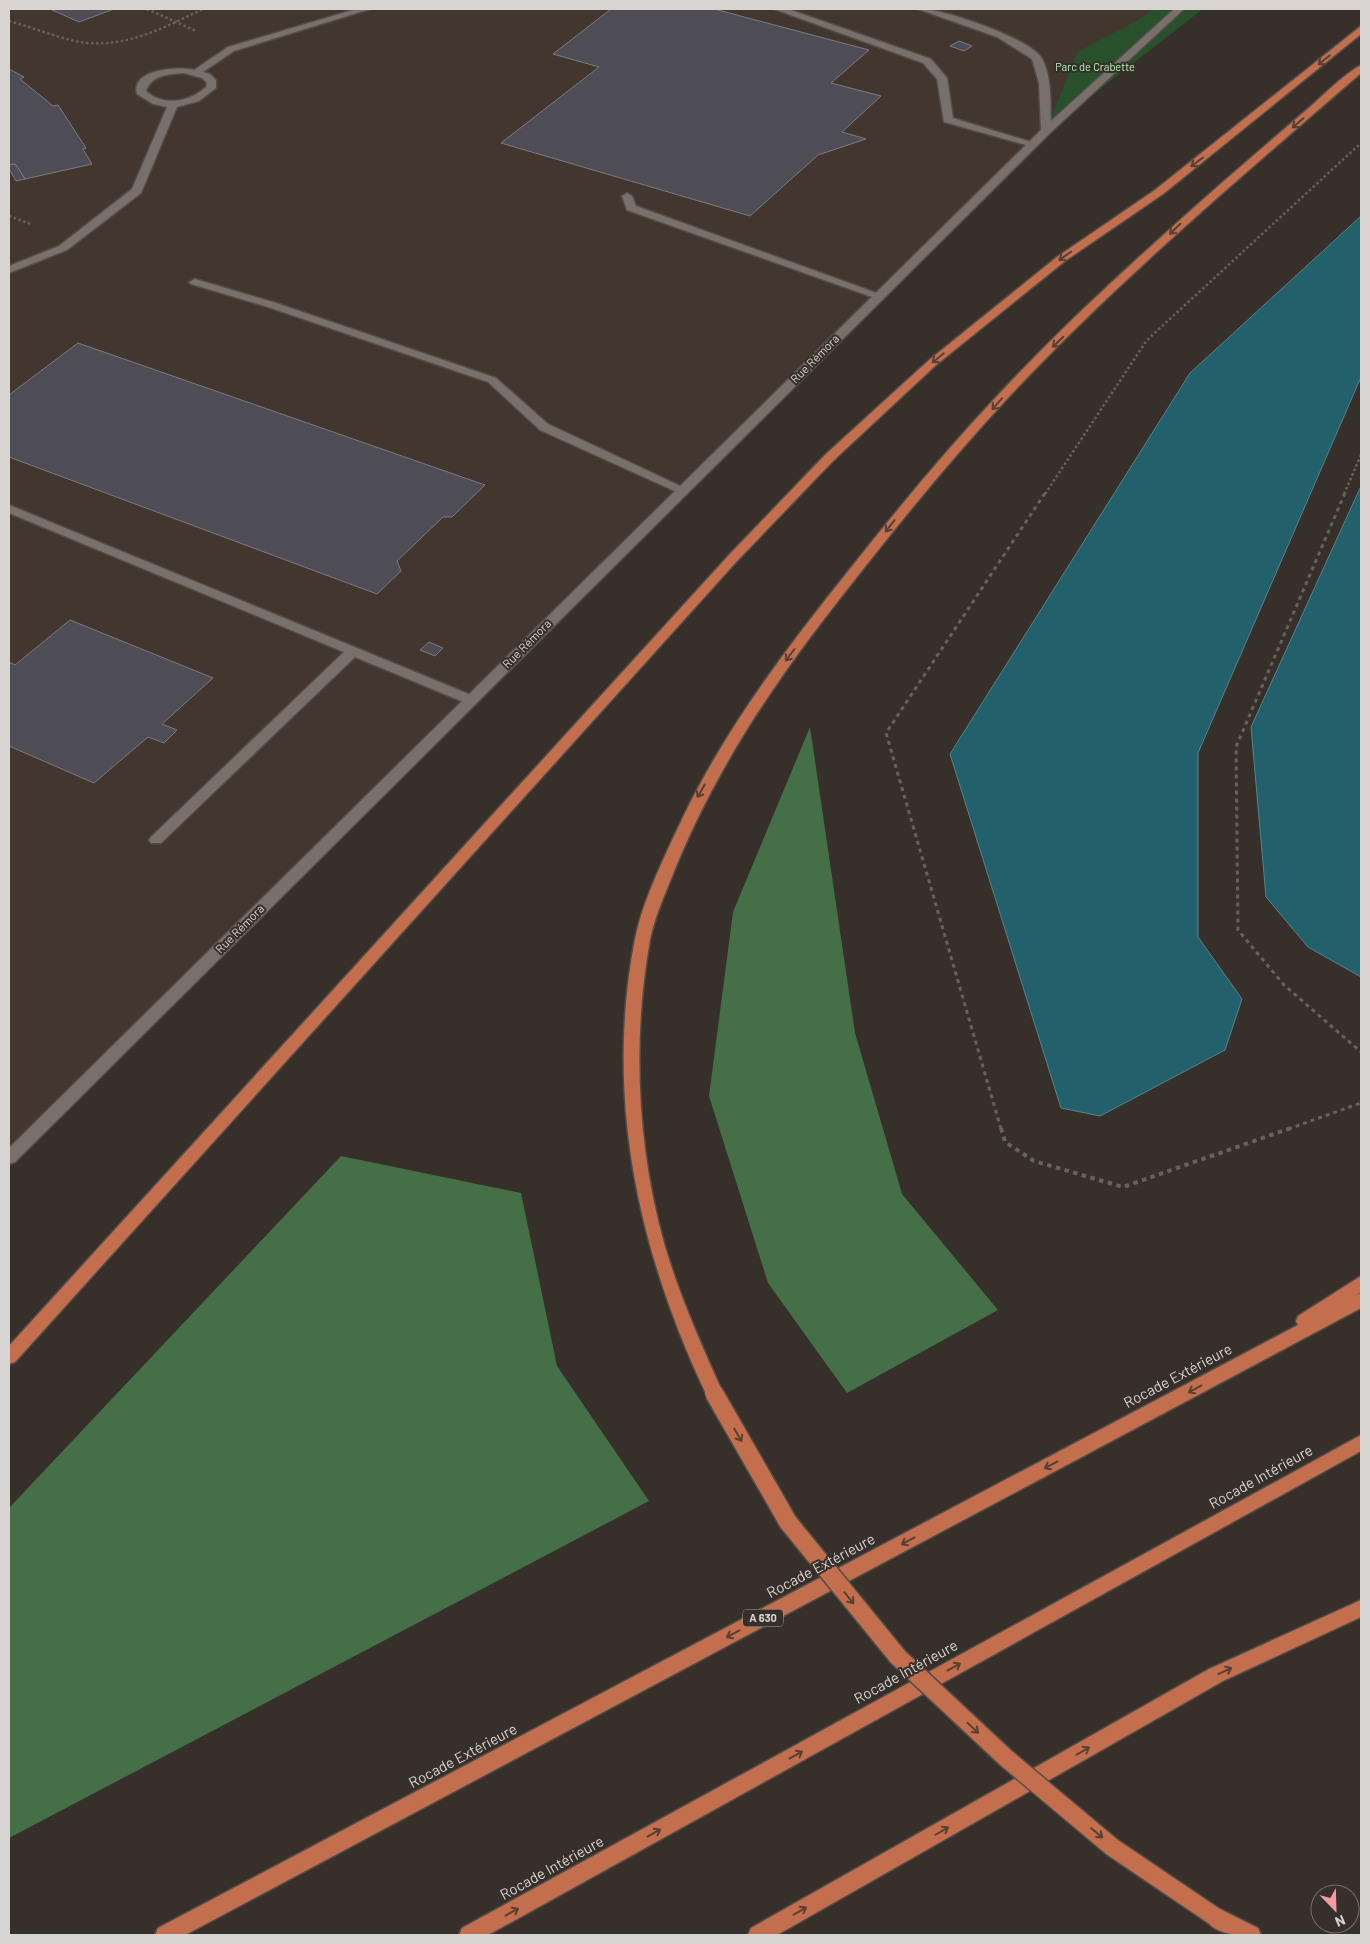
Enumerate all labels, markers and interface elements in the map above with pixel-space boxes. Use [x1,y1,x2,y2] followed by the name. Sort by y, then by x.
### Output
[1318,55,1331,66] one-way arrow
[1055,60,1135,73] park label: Parc de Crabette
[1291,117,1304,128] one-way arrow
[1191,156,1204,167] one-way arrow
[1169,223,1181,235] one-way arrow
[1058,251,1072,261] one-way arrow
[787,331,842,386] street label: Rue Rémora
[1051,336,1064,348] one-way arrow
[932,352,945,363] one-way arrow
[991,398,1003,411] one-way arrow
[884,520,895,533] one-way arrow
[499,616,554,671] street label: Rue Rémora
[784,648,795,661] one-way arrow
[696,783,706,797] one-way arrow
[212,901,267,956] street label: Rue Rémora
[1120,1339,1235,1411] street label: Rocade Extérieure
[1187,1384,1202,1394] one-way arrow
[733,1428,743,1443] one-way arrow
[1205,1440,1316,1512] street label: Rocade Intérieure
[1044,1461,1059,1470] one-way arrow
[763,1529,878,1601] street label: Rocade Extérieure
[900,1536,915,1546] one-way arrow
[844,1591,855,1604] one-way arrow
[743,1610,783,1626] road number: A 630
[726,1630,741,1639] one-way arrow
[850,1635,961,1707] street label: Rocade Intérieure
[946,1662,960,1672] one-way arrow
[1217,1666,1232,1676] one-way arrow
[405,1719,520,1791] street label: Rocade Extérieure
[967,1722,980,1734] one-way arrow
[1075,1745,1089,1755] one-way arrow
[789,1749,803,1759] one-way arrow
[934,1826,949,1836] one-way arrow
[646,1828,661,1837] one-way arrow
[1090,1828,1103,1839] one-way arrow
[496,1831,607,1903] street label: Rocade Intérieure
[1310,1884,1360,1934] north arrow
[504,1906,518,1916] one-way arrow
[793,1906,807,1916] one-way arrow
[1333,1912,1348,1931] text: N

